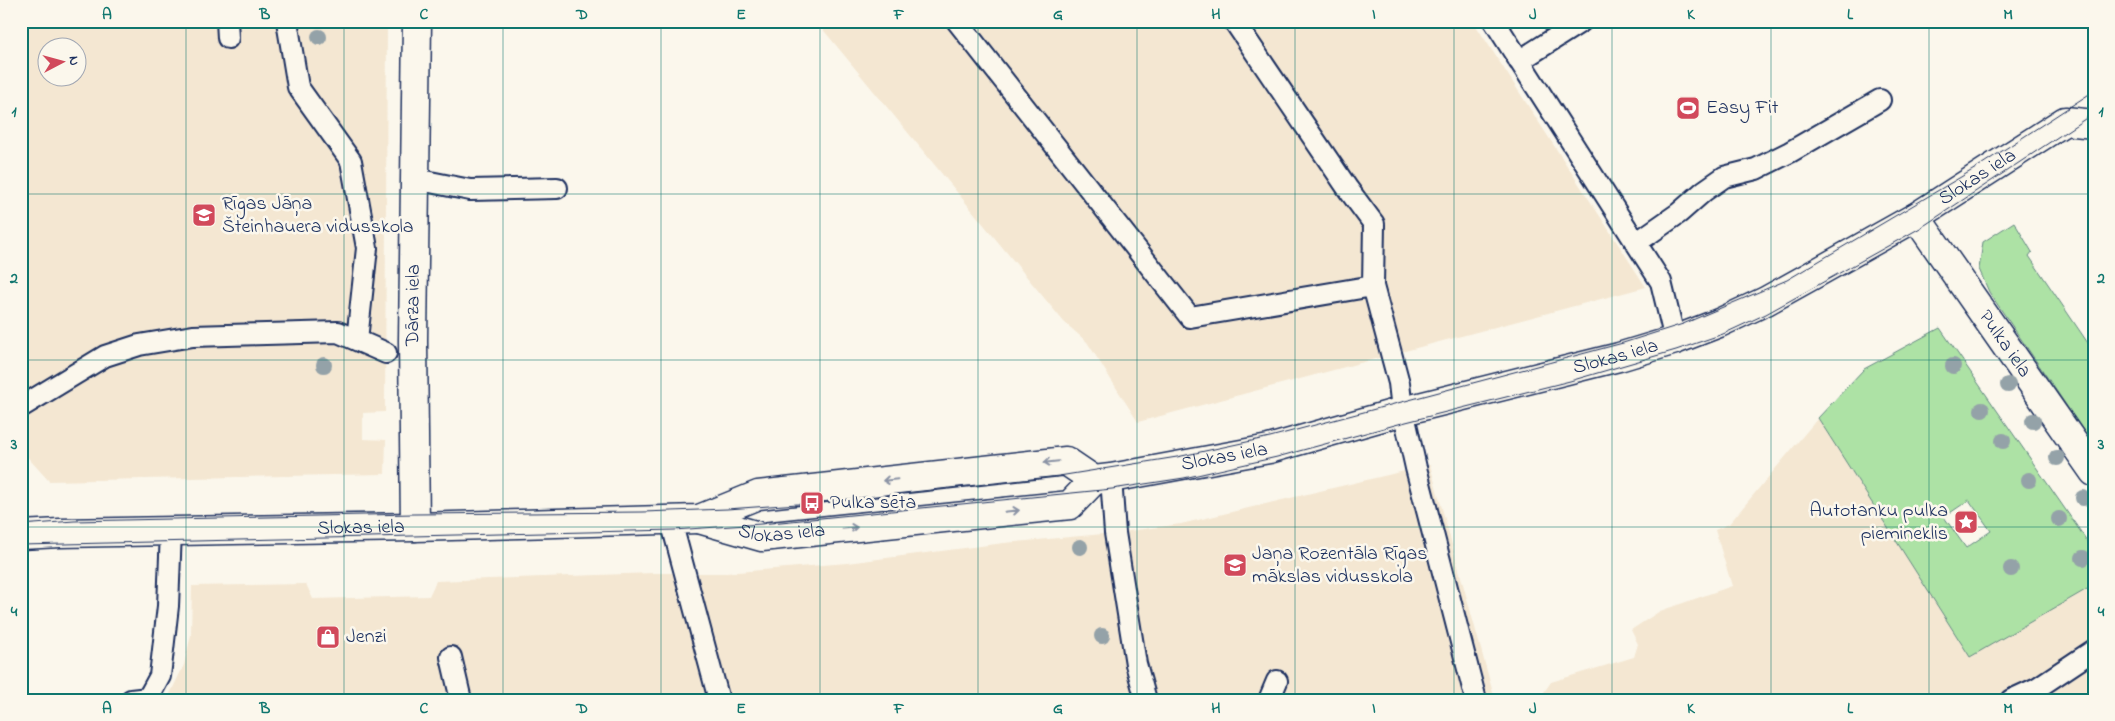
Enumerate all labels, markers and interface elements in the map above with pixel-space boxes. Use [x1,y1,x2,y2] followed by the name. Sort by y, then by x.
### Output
[102,3,112,27] text: A
[259,3,271,27] text: B
[420,3,429,27] text: C
[575,3,588,27] text: D
[736,3,746,27] text: E
[893,3,905,27] text: F
[1053,3,1063,27] text: G
[1211,3,1221,27] text: H
[1372,3,1376,27] text: I
[1529,3,1537,27] text: J
[1687,3,1696,27] text: K
[1847,3,1854,27] text: L
[2003,3,2013,27] text: M
[38,38,88,88] north arrow
[63,55,84,67] text: N
[1706,94,1779,123] place label: Easy Fit
[1675,95,1701,121] sports icon: Easy Fit
[11,100,17,124] text: 1
[2098,100,2104,124] text: 1
[1933,141,2022,213] street label: Slokas iela
[222,190,414,242] place label: Rīgas Jāņa Šteinhauera vidusskola
[191,202,217,228] school or university icon: Rīgas Jāņa Šteinhauera vidusskola
[398,264,428,347] street label: Dārza iela
[9,267,18,291] text: 2
[2096,267,2105,291] text: 2
[1971,304,2039,384] street label: Pulka iela
[1570,331,1662,382] street label: Slokas iela
[10,433,18,457] text: 3
[2097,433,2105,457] text: 3
[1179,435,1270,479] street label: Slokas iela
[1043,457,1059,467] one-way arrow
[882,475,898,485] one-way arrow
[830,489,916,518] place label: Pulka sēta
[799,490,825,516] bus stop icon: Pulka sēta
[1809,497,1948,549] place label: Autotanku pulka piemineklis
[1004,506,1020,516] one-way arrow
[1953,509,1979,535] place icon: Autotanku pulka piemineklis
[317,513,405,543] street label: Slokas iela
[735,516,826,551] street label: Slokas iela
[842,523,858,533] one-way arrow
[1252,540,1428,592] place label: Jaņa Rozentāla Rīgas mākslas vidusskola
[1222,552,1248,578] school or university icon: Jaņa Rozentāla Rīgas mākslas vidusskola
[10,600,18,624] text: 4
[2097,600,2105,624] text: 4
[346,623,387,652] place label: Jenzi
[315,624,341,650] shop icon: Jenzi
[102,697,112,721] text: A
[259,697,271,721] text: B
[420,697,429,721] text: C
[575,697,588,721] text: D
[736,697,746,721] text: E
[893,697,905,721] text: F
[1053,697,1063,721] text: G
[1211,697,1221,721] text: H
[1372,697,1376,721] text: I
[1529,697,1537,721] text: J
[1687,697,1696,721] text: K
[1847,697,1854,721] text: L
[2003,697,2013,721] text: M

